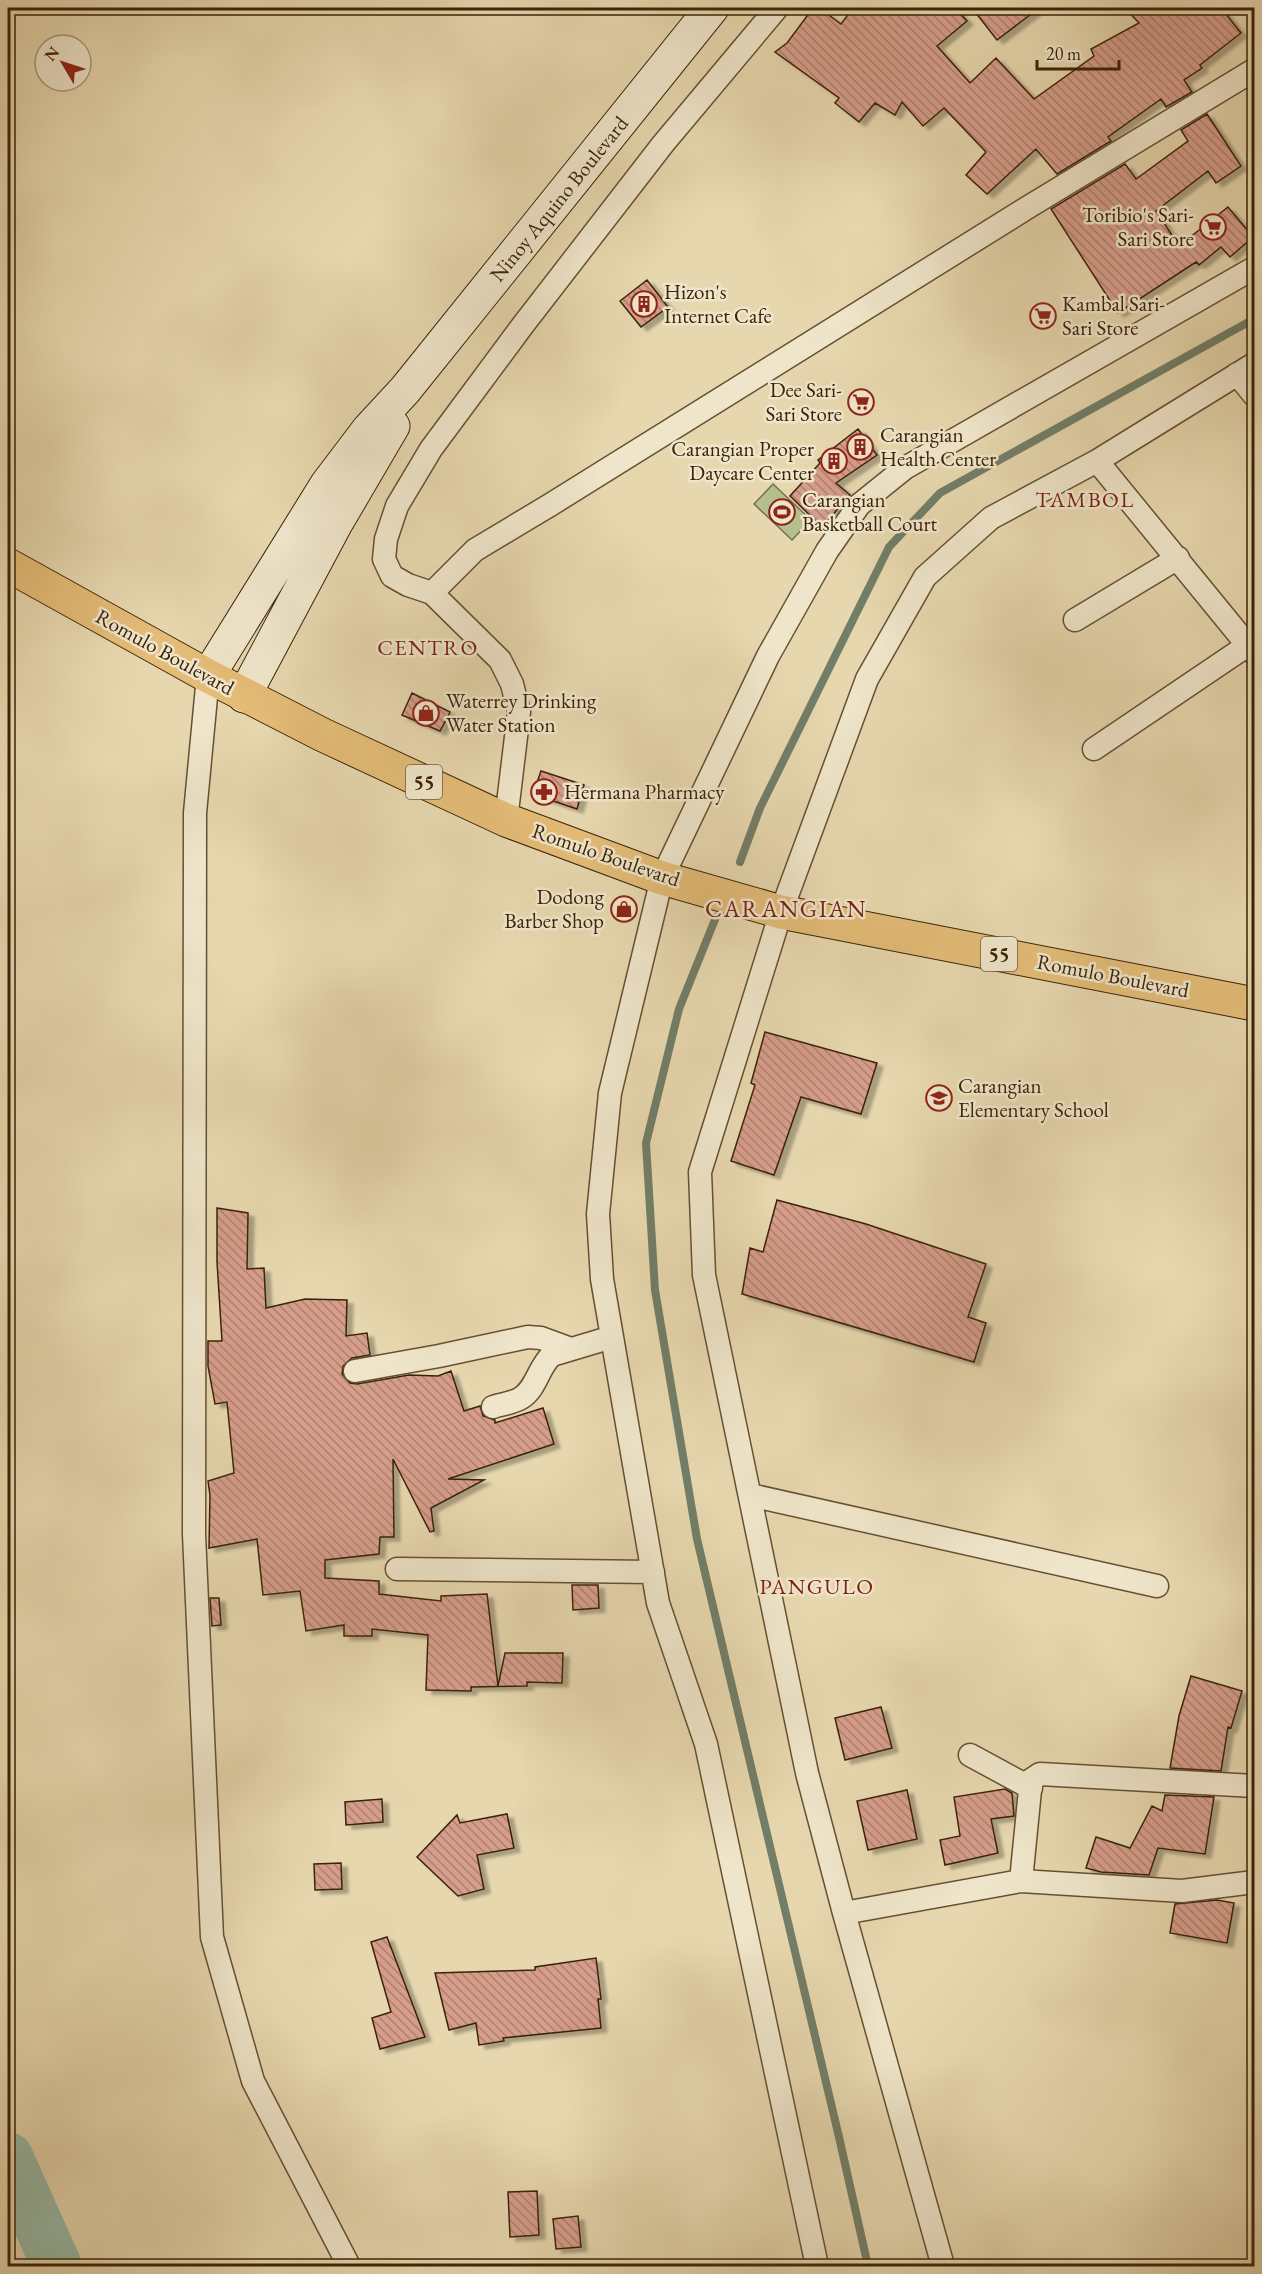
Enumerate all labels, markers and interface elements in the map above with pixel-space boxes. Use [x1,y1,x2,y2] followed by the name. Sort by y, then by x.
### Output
[33,33,93,93] north arrow
[1037,33,1120,71] scale bar
[39,42,64,66] text: N
[1046,42,1081,65] text: 20 m
[483,110,634,287] street label: Ninoy Aquino Boulevard
[1082,201,1194,252] place label: Toribio's Sari- Sari Store
[1198,212,1228,242] supermarket icon: Toribio's Sari- Sari Store
[664,278,772,329] place label: Hizon's Internet Cafe
[629,289,659,319] building icon: Hizon's Internet Cafe
[1062,290,1165,341] place label: Kambal Sari- Sari Store
[1028,301,1058,331] supermarket icon: Kambal Sari- Sari Store
[766,376,842,427] place label: Dee Sari- Sari Store
[846,387,876,417] supermarket icon: Dee Sari- Sari Store
[880,421,996,472] place label: Carangian Health Center
[845,432,875,462] building icon: Carangian Health Center
[671,435,814,486] place label: Carangian Proper Daycare Center
[819,446,849,476] building icon: Carangian Proper Daycare Center
[1035,485,1135,514] district label: TAMBOL
[802,486,938,537] place label: Carangian Basketball Court
[767,497,797,527] sports icon: Carangian Basketball Court
[91,602,240,701] street label: Romulo Boulevard
[377,633,479,662] district label: CENTRO
[446,687,597,738] place label: Waterrey Drinking Water Station
[411,698,441,728] shop icon: Waterrey Drinking Water Station
[406,765,442,799] road number: 55
[529,777,559,807] pharmacy icon: Hermana Pharmacy
[564,778,725,805] place label: Hermana Pharmacy
[529,817,684,893] street label: Romulo Boulevard
[504,883,605,934] place label: Dodong Barber Shop
[705,893,867,924] district label: CARANGIAN
[609,894,639,924] shop icon: Dodong Barber Shop
[981,937,1017,971] road number: 55
[1035,948,1192,1004] street label: Romulo Boulevard
[958,1072,1109,1123] place label: Carangian Elementary School
[924,1083,954,1113] school or university icon: Carangian Elementary School
[759,1572,875,1601] district label: PANGULO

